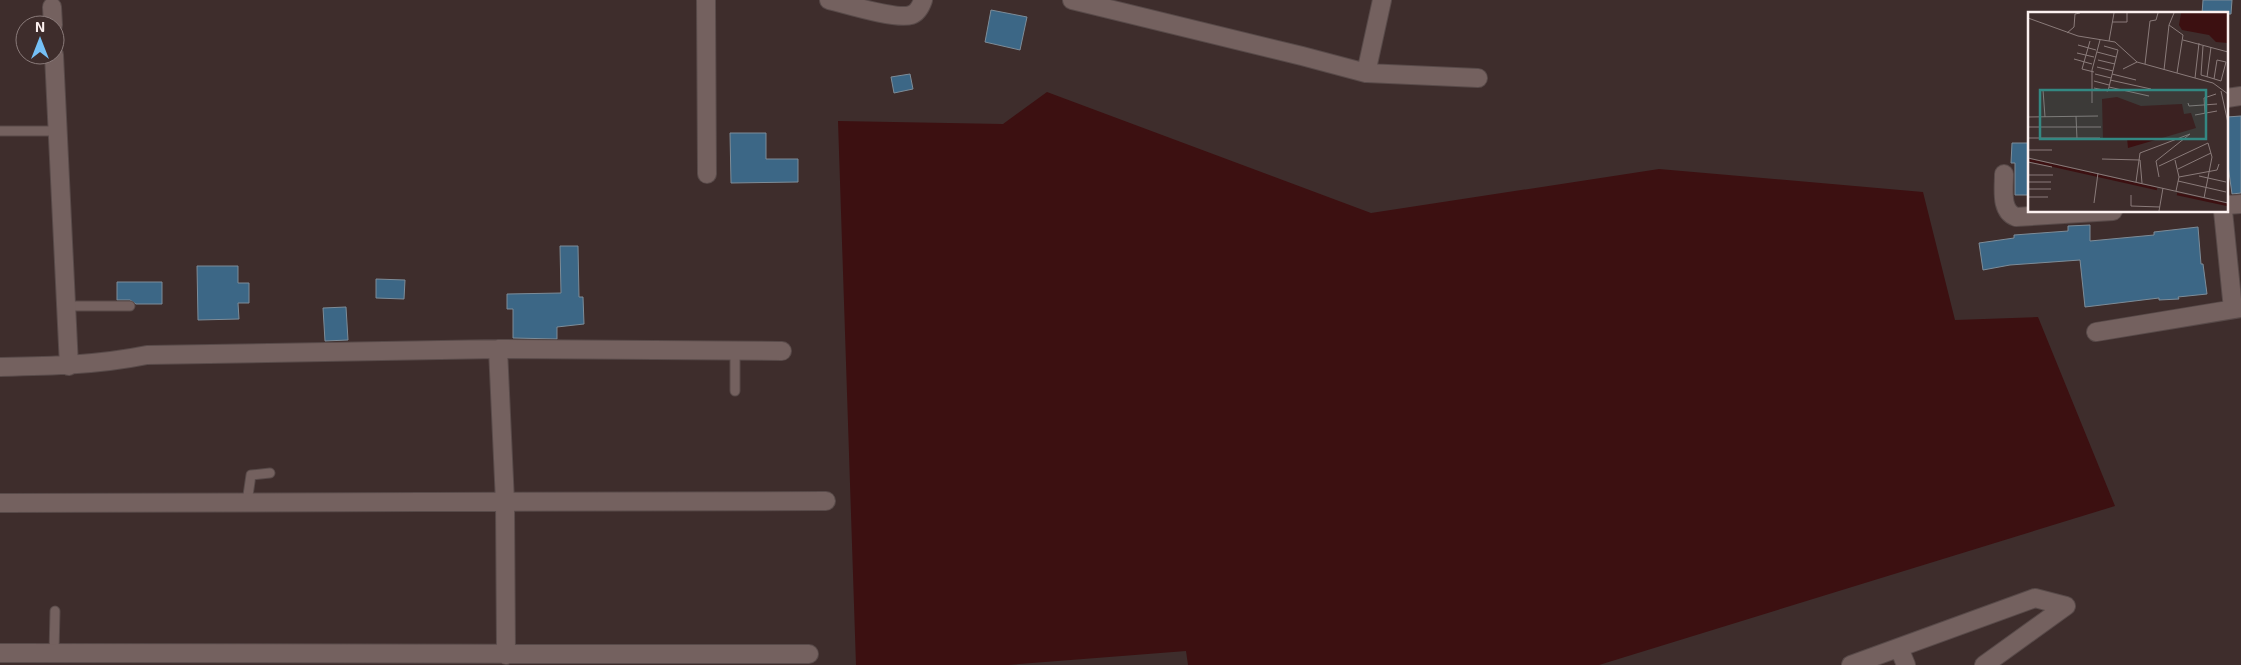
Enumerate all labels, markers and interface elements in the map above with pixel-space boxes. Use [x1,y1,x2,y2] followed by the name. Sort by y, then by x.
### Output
[2028,12,2228,212] inset map
[15,15,65,65] north arrow
[35,18,45,35] text: N

